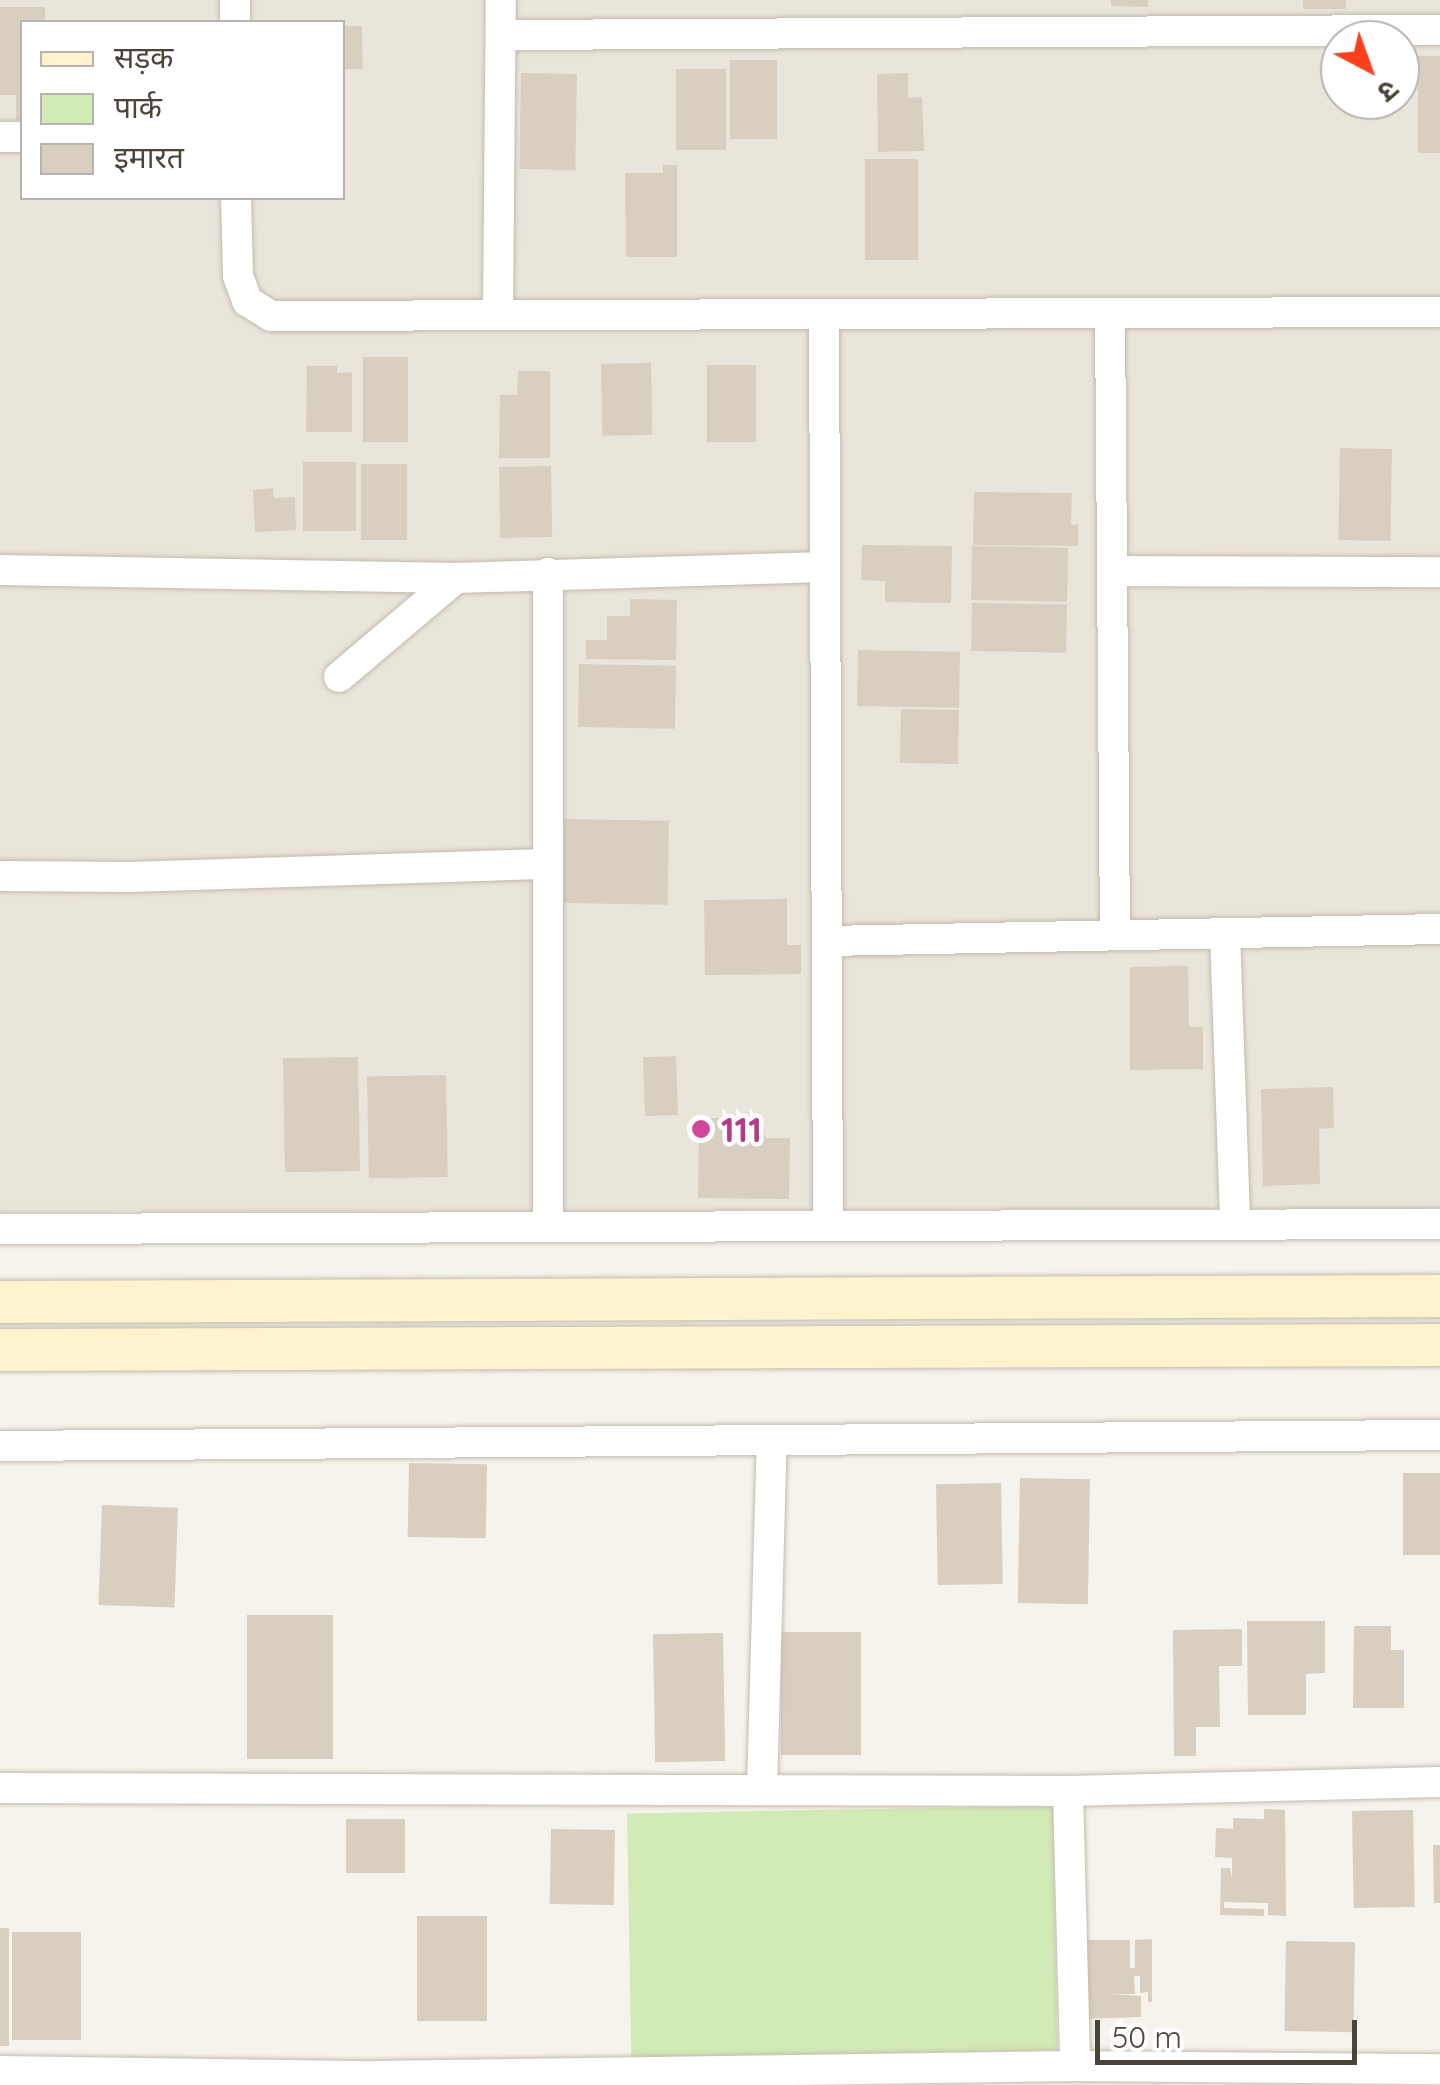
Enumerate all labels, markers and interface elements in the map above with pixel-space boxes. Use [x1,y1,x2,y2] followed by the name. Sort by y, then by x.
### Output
[20,20,345,200] legend
[1320,20,1420,120] north arrow
[114,38,173,76] text: सड़क
[1371,73,1406,110] text: उ
[114,88,162,126] text: पार्क
[114,138,184,176] text: इमारत
[721,1108,762,1150] place label: 111
[690,1118,712,1140] marker: 111
[1100,2000,1362,2062] scale bar
[1112,2018,1182,2056] text: 50 m

